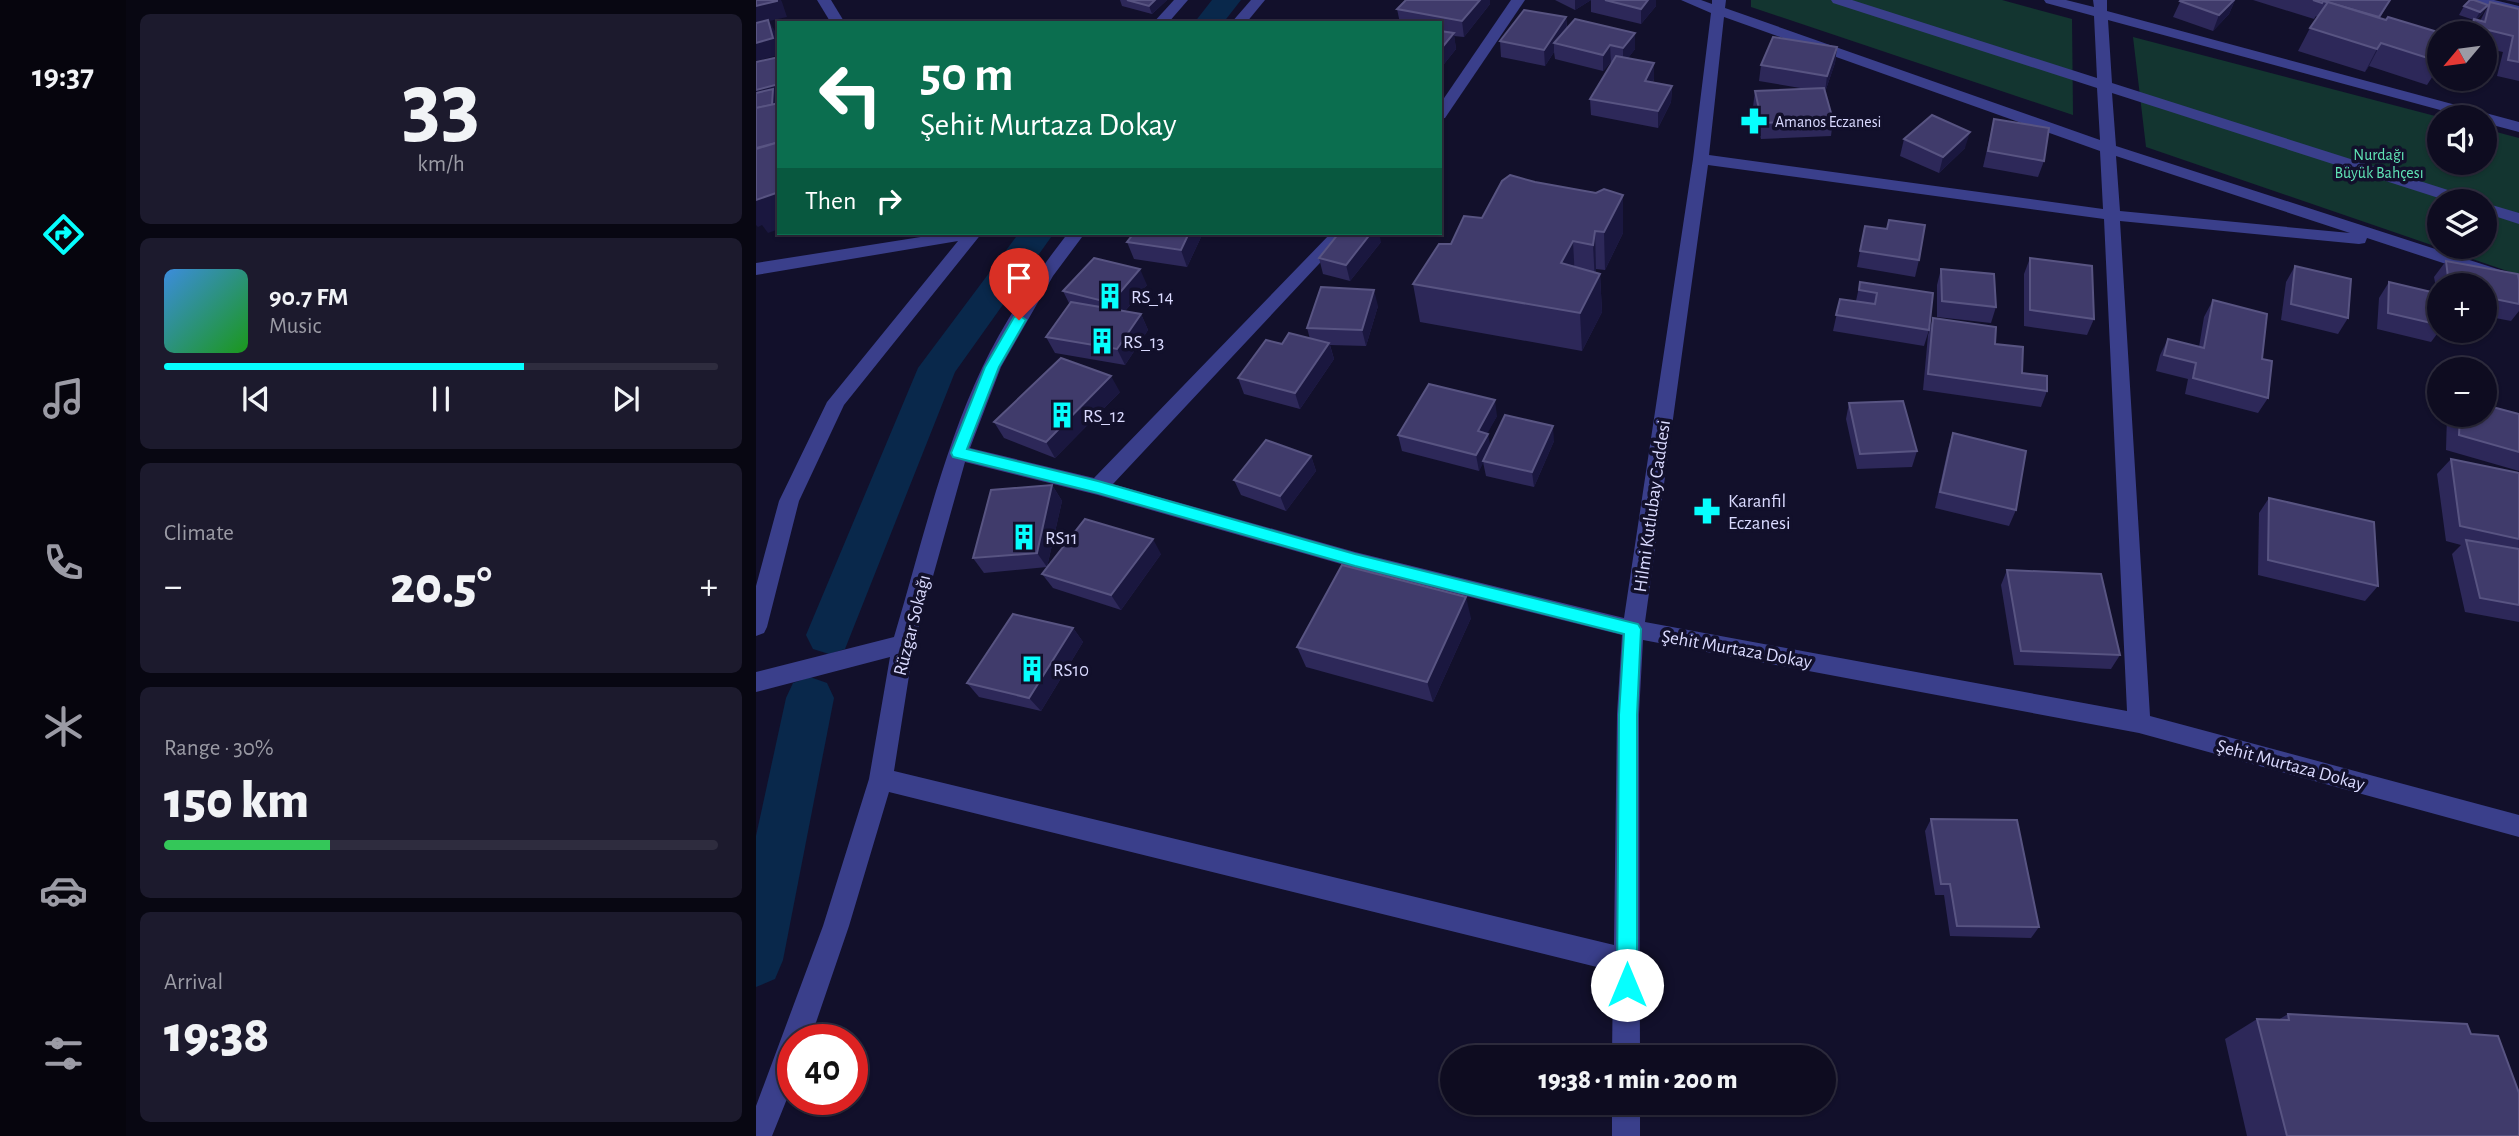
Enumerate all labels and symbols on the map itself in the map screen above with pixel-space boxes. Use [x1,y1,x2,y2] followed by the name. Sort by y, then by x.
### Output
[2427,21,2497,91] north arrow
[1739,106,1769,136] pharmacy icon: Amanos Eczanesi
[1775,114,1882,130] place label: Amanos Eczanesi
[2334,147,2424,182] park label: Nurdağı Büyük Bahçesı
[989,248,1049,320] pin
[1095,281,1125,311] building icon: RS_14
[1131,288,1174,307] place label: RS_14
[1087,326,1117,356] building icon: RS_13
[1123,333,1164,352] place label: RS_13
[1047,400,1077,430] building icon: RS_12
[1083,407,1125,426] place label: RS_12
[1631,419,1674,594] street label: Hilmi Kutlubay Caddesi
[1728,492,1791,533] place label: Karanfil Eczanesi
[1692,496,1722,526] pharmacy icon: Karanfil Eczanesi
[1009,522,1039,552] building icon: RS11
[1045,529,1078,548] place label: RS11
[891,573,934,678] street label: Rüzgar Sokağı
[1660,627,1813,672] street label: Şehit Murtaza Dokay
[1017,654,1047,684] building icon: RS10
[1053,661,1089,680] place label: RS10
[2215,737,2367,794] street label: Şehit Murtaza Dokay
[1590,948,1664,1022] position arrow
[777,1024,868,1115] speed limit sign: 40

